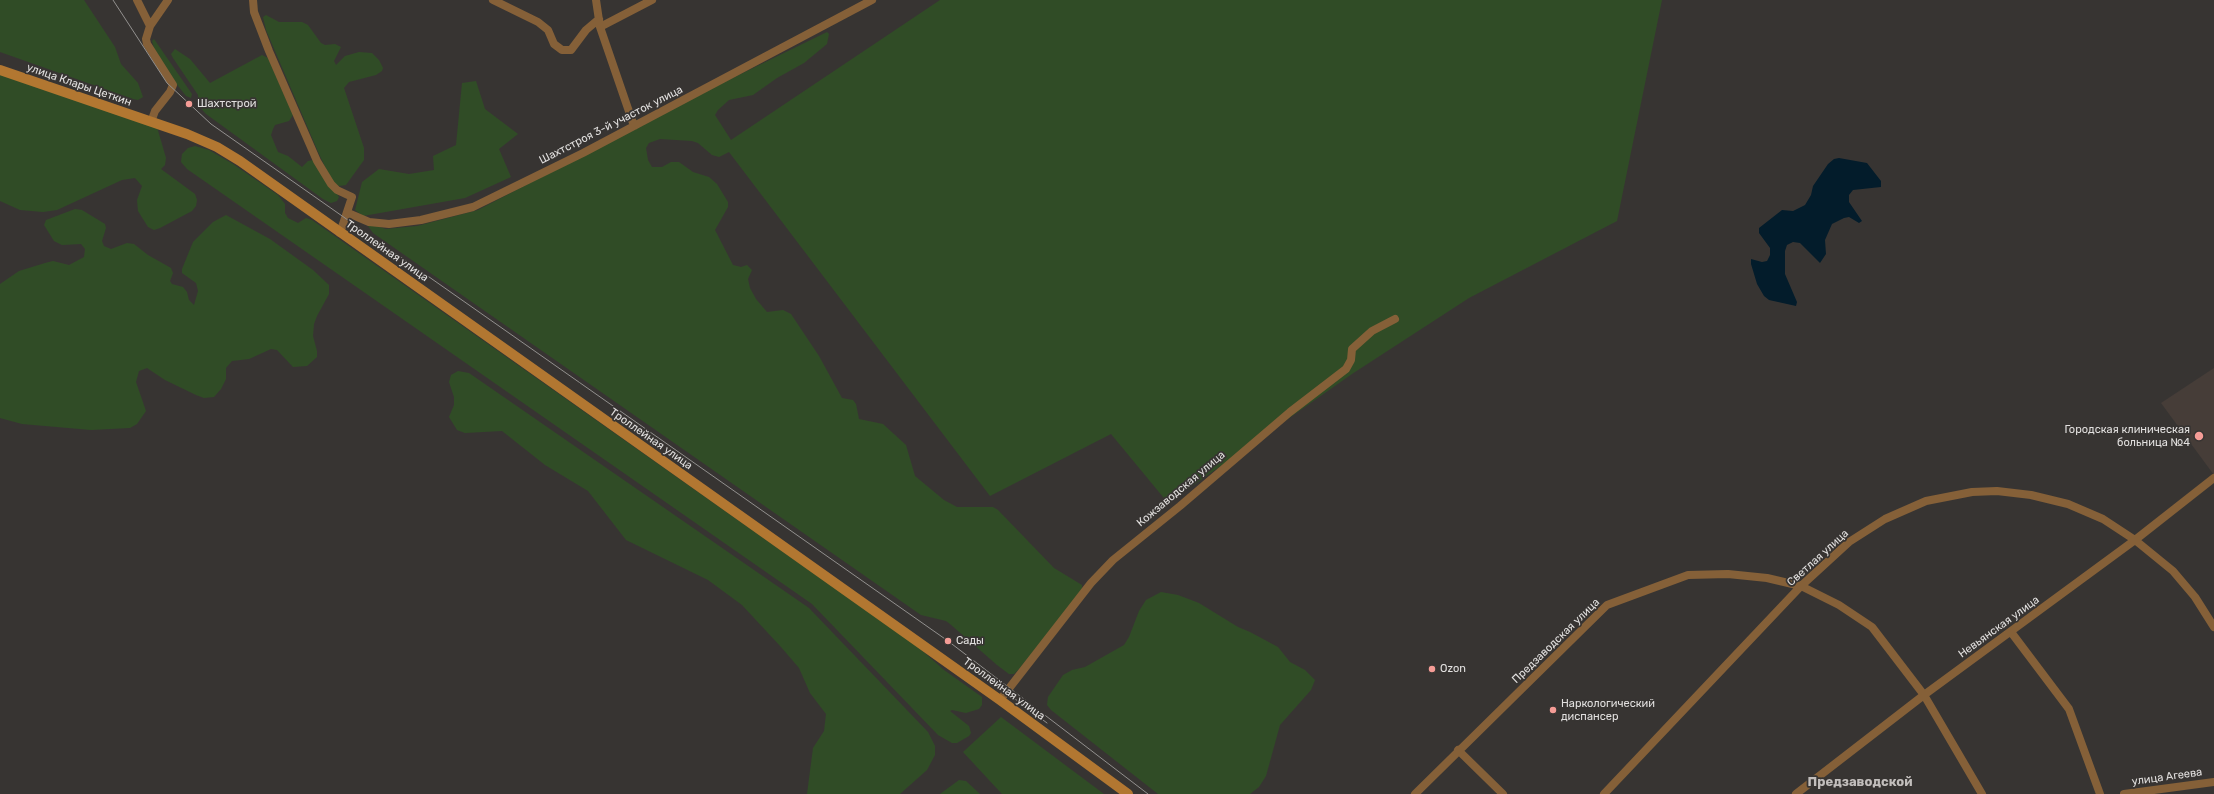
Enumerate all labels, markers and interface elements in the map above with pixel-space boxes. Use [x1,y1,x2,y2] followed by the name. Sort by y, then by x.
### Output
[25,61,133,109] street label: улица Клары Цеткин
[537,83,685,167] street label: Шахтстроя 3-й участок улица
[197,97,256,111] place label: Шахтстрой
[184,99,194,109] marker: Шахтстрой
[343,218,431,284] street label: Троллейная улица
[607,406,695,472] street label: Троллейная улица
[2064,423,2190,449] place label: Городская клиническая больница №4
[2193,430,2205,442] marker: Городская клиническая больница №4
[1134,448,1228,530] street label: Кожзаводская улица
[1785,527,1851,589] street label: Светлая улица
[1956,593,2042,661] street label: Невьянская улица
[1510,596,1602,686] street label: Предзаводская улица
[956,634,984,648] place label: Сады
[943,636,953,646] marker: Сады
[961,655,1047,723] street label: Троллейная улица
[1440,662,1466,676] place label: Ozon
[1427,664,1437,674] marker: Ozon
[1561,697,1655,723] place label: Наркологический диспансер
[1548,705,1558,715] marker: Наркологический диспансер
[2131,766,2203,788] street label: улица Агеева
[1808,774,1912,790] district label: Предзаводской

